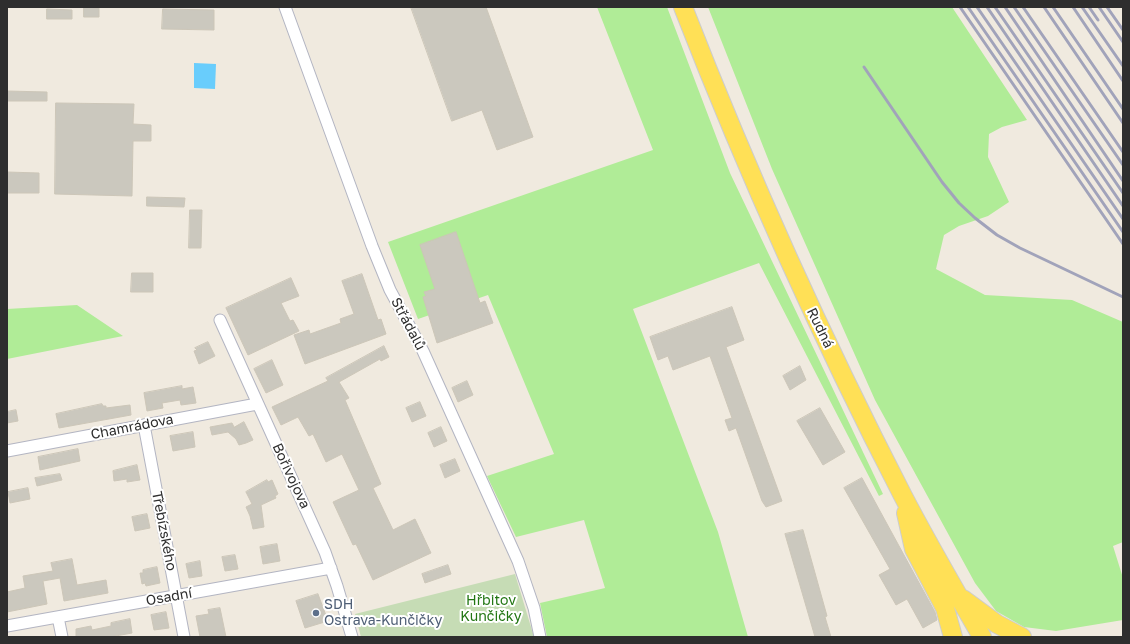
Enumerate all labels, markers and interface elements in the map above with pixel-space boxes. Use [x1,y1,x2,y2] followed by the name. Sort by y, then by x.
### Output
[387,295,429,353] street label: Střádalů
[803,305,837,351] street label: Rudná
[89,411,175,443] street label: Chamrádova
[269,441,313,511] street label: Bořivojova
[148,490,180,572] street label: Třebízského
[145,585,193,609] street label: Osadní
[460,593,522,626] park label: Hřbitov Kunčičky
[324,597,442,630] place label: SDH Ostrava-Kunčičky
[311,608,321,618] marker: SDH Ostrava-Kunčičky

